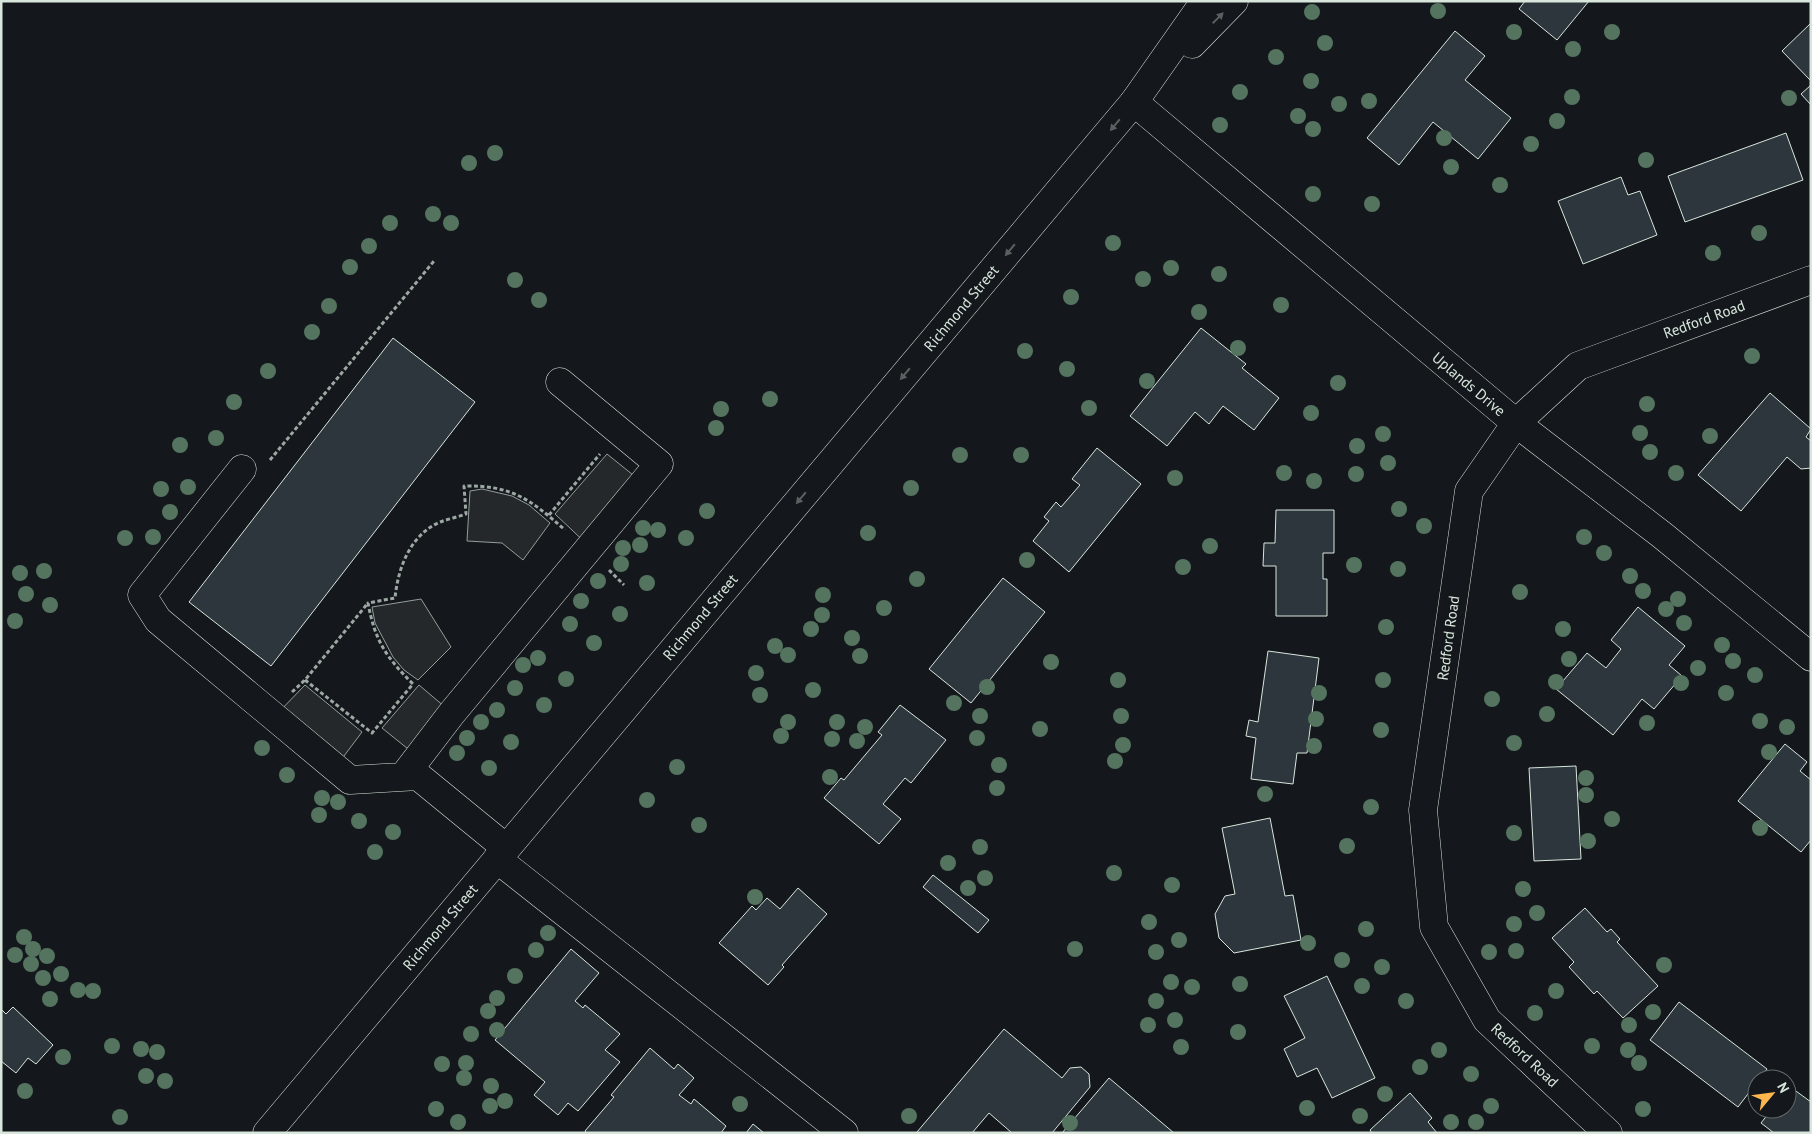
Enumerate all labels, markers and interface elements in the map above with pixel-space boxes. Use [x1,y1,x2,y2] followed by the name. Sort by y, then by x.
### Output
[1212,12,1224,24] one-way arrow
[1109,119,1121,131] one-way arrow
[1005,243,1016,256] one-way arrow
[919,261,1003,355] street label: Richmond Street
[1661,295,1747,343] street label: Redford Road
[1428,348,1510,420] street label: Uplands Drive
[900,367,911,380] one-way arrow
[795,492,806,505] one-way arrow
[658,570,742,664] street label: Richmond Street
[1433,594,1463,682] street label: Redford Road
[398,880,482,974] street label: Richmond Street
[1487,1019,1563,1091] street label: Redford Road
[1747,1069,1797,1119] north arrow
[1773,1079,1793,1096] text: N

